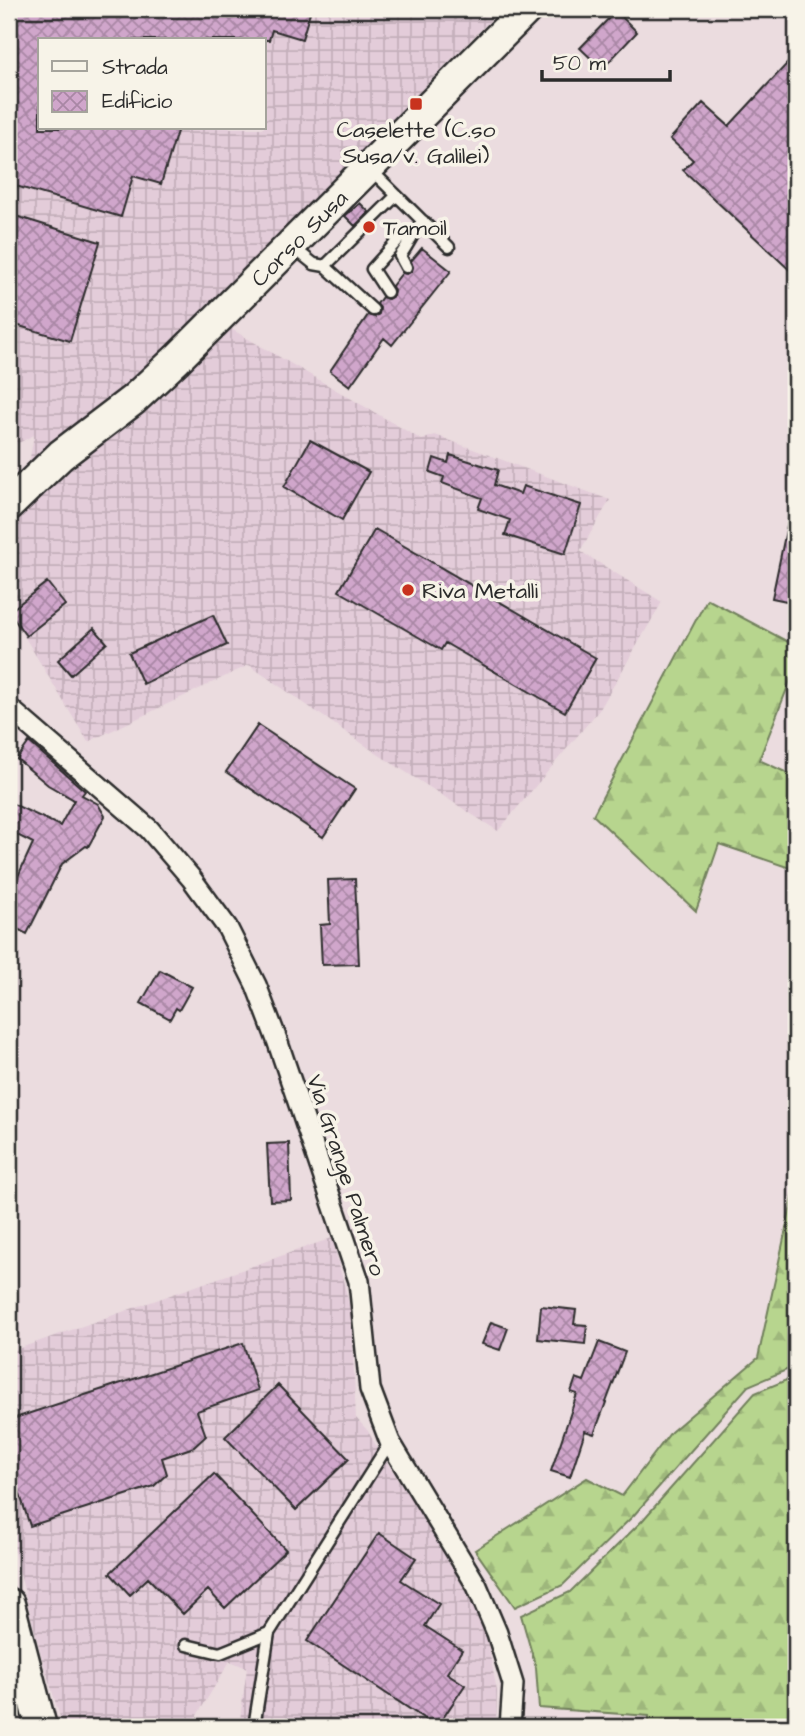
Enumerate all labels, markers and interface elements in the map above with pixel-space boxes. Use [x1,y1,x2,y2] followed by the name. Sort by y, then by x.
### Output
[38,38,266,130] legend
[542,38,670,82] scale bar
[553,49,607,78] text: 50 m
[102,53,168,82] text: Strada
[102,87,172,116] text: Edificio
[408,96,424,112] marker: Caselette (C.so Susa/v. Galilei)
[336,114,496,172] place label: Caselette (C.so Susa/v. Galilei)
[244,183,356,294] street label: Corso Susa
[383,212,447,244] place label: Tamoil
[361,219,377,235] marker: Tamoil
[422,575,538,607] place label: Riva Metalli
[400,582,416,598] marker: Riva Metalli
[297,1070,394,1281] street label: Via Grange Palmero

